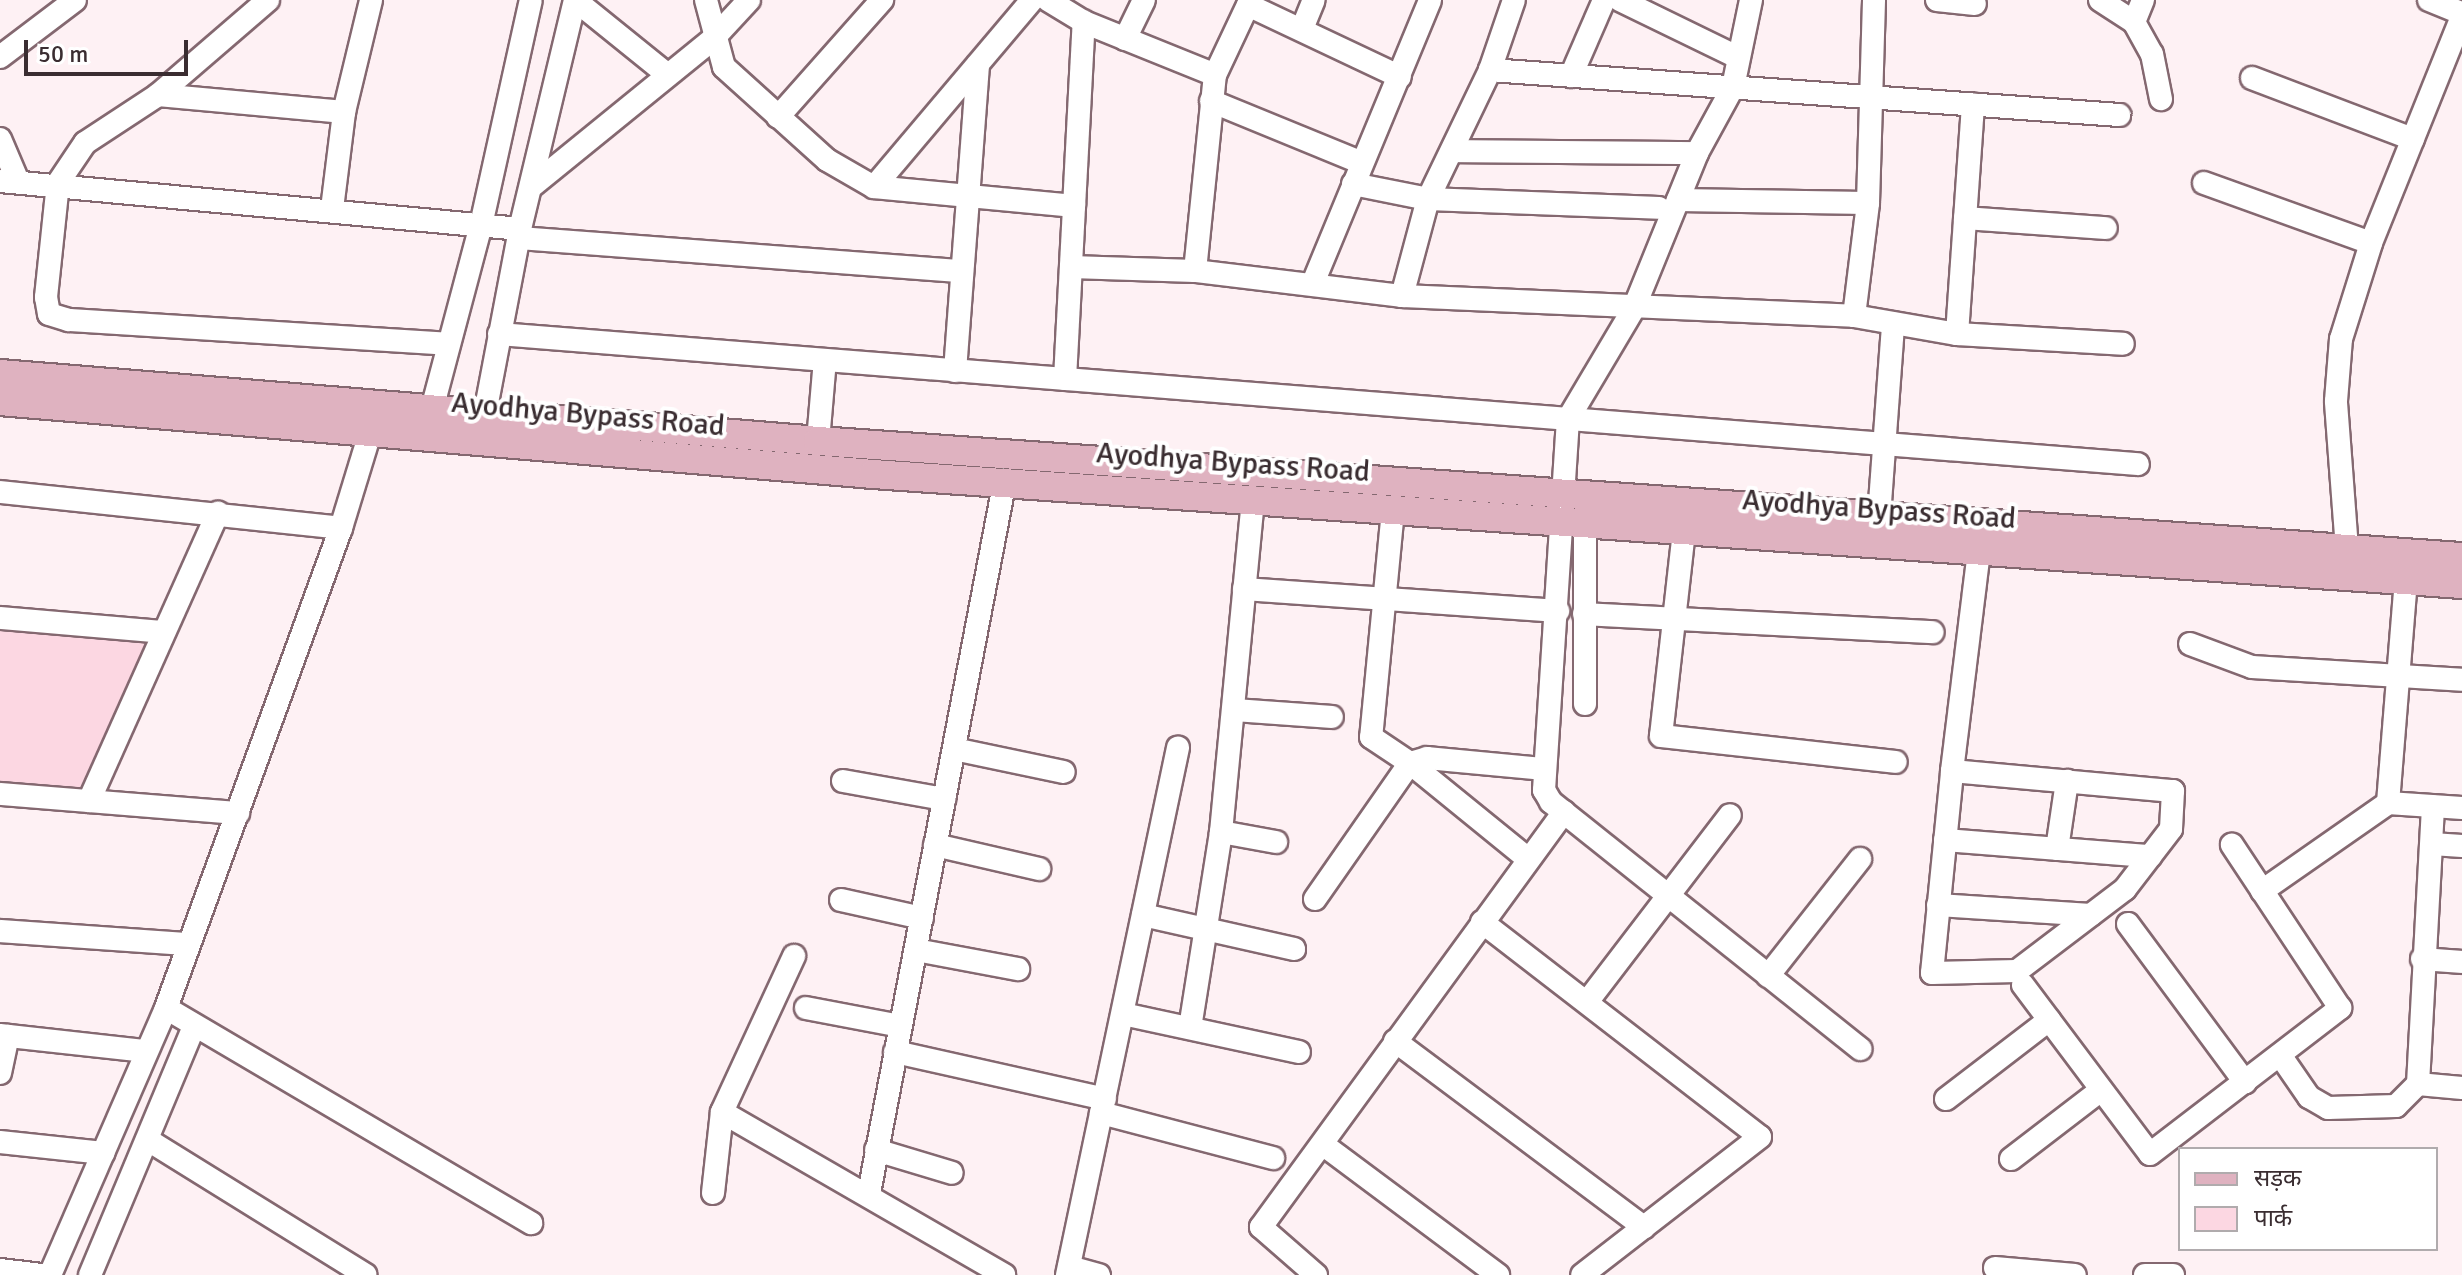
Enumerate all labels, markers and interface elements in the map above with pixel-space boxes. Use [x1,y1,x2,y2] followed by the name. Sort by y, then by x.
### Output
[28,24,192,74] scale bar
[38,39,88,69] text: 50 m
[450,385,726,445] street label: Ayodhya Bypass Road
[1095,435,1371,491] street label: Ayodhya Bypass Road
[1741,482,2017,538] street label: Ayodhya Bypass Road
[2178,1147,2438,1251] legend
[2254,1163,2302,1193] text: सड़क
[2254,1203,2292,1233] text: पार्क

